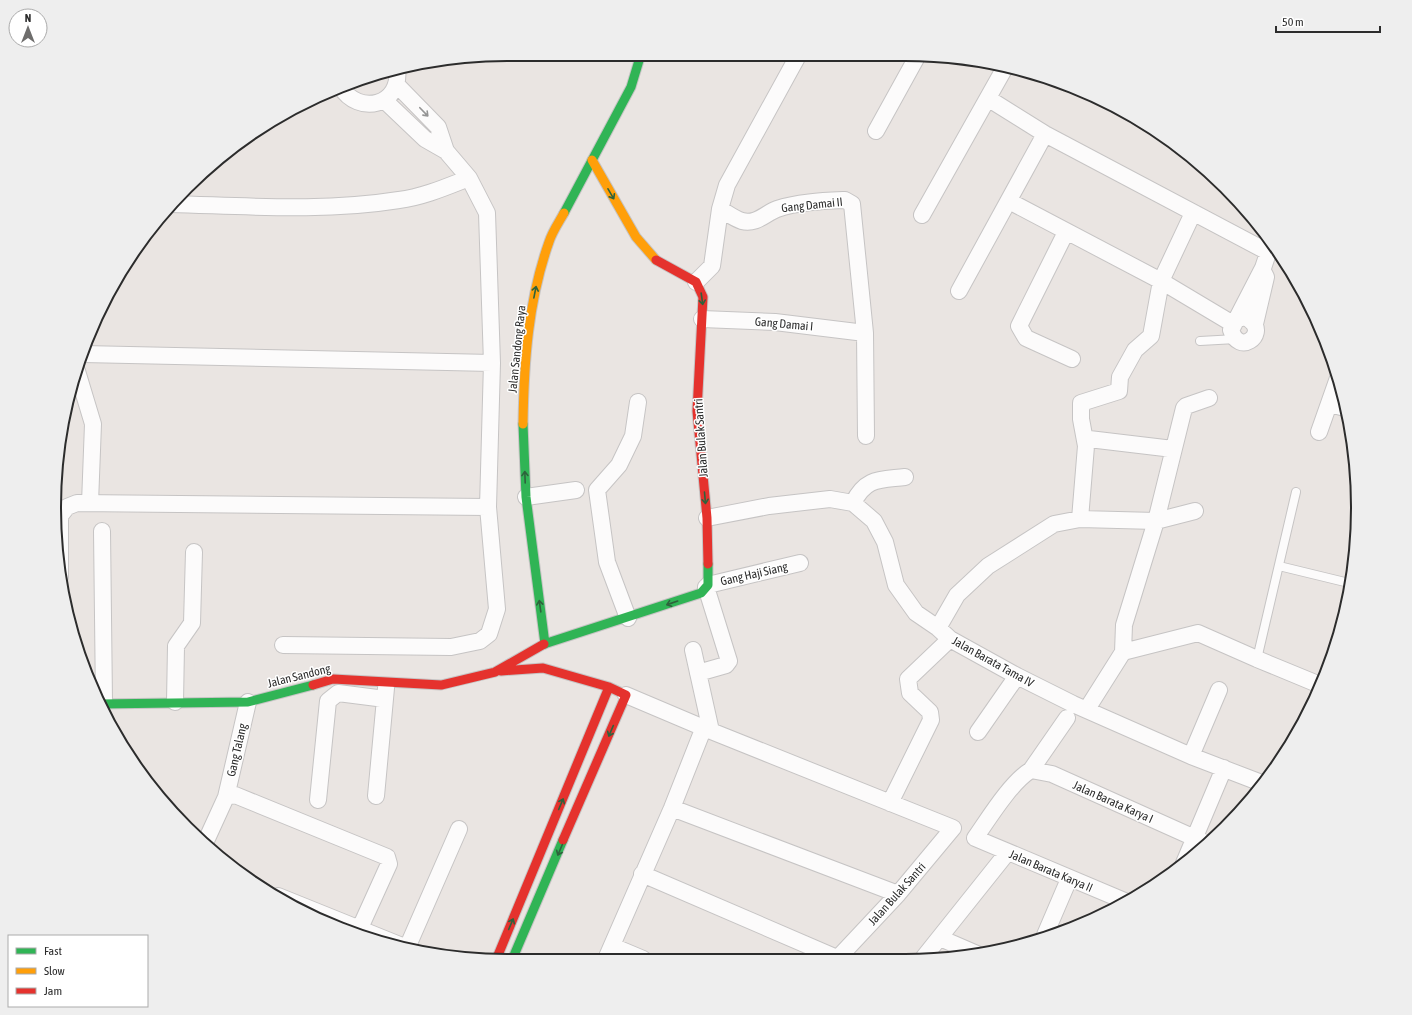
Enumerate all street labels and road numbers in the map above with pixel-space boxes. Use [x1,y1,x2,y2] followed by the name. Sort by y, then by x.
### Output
[781,195,843,215] street label: Gang Damai II
[505,304,529,394] street label: Jalan Sandong Raya
[754,314,814,334] street label: Gang Damai I
[691,398,711,478] street label: Jalan Bulak Santri
[719,559,790,589] street label: Gang Haji Siang
[950,634,1036,690] street label: Jalan Barata Tama IV
[266,661,333,691] street label: Jalan Sandong
[224,721,250,778] street label: Gang Talang
[1071,778,1155,826] street label: Jalan Barata Karya I
[1007,847,1095,895] street label: Jalan Barata Karya II
[865,860,929,928] street label: Jalan Bulak Santri

